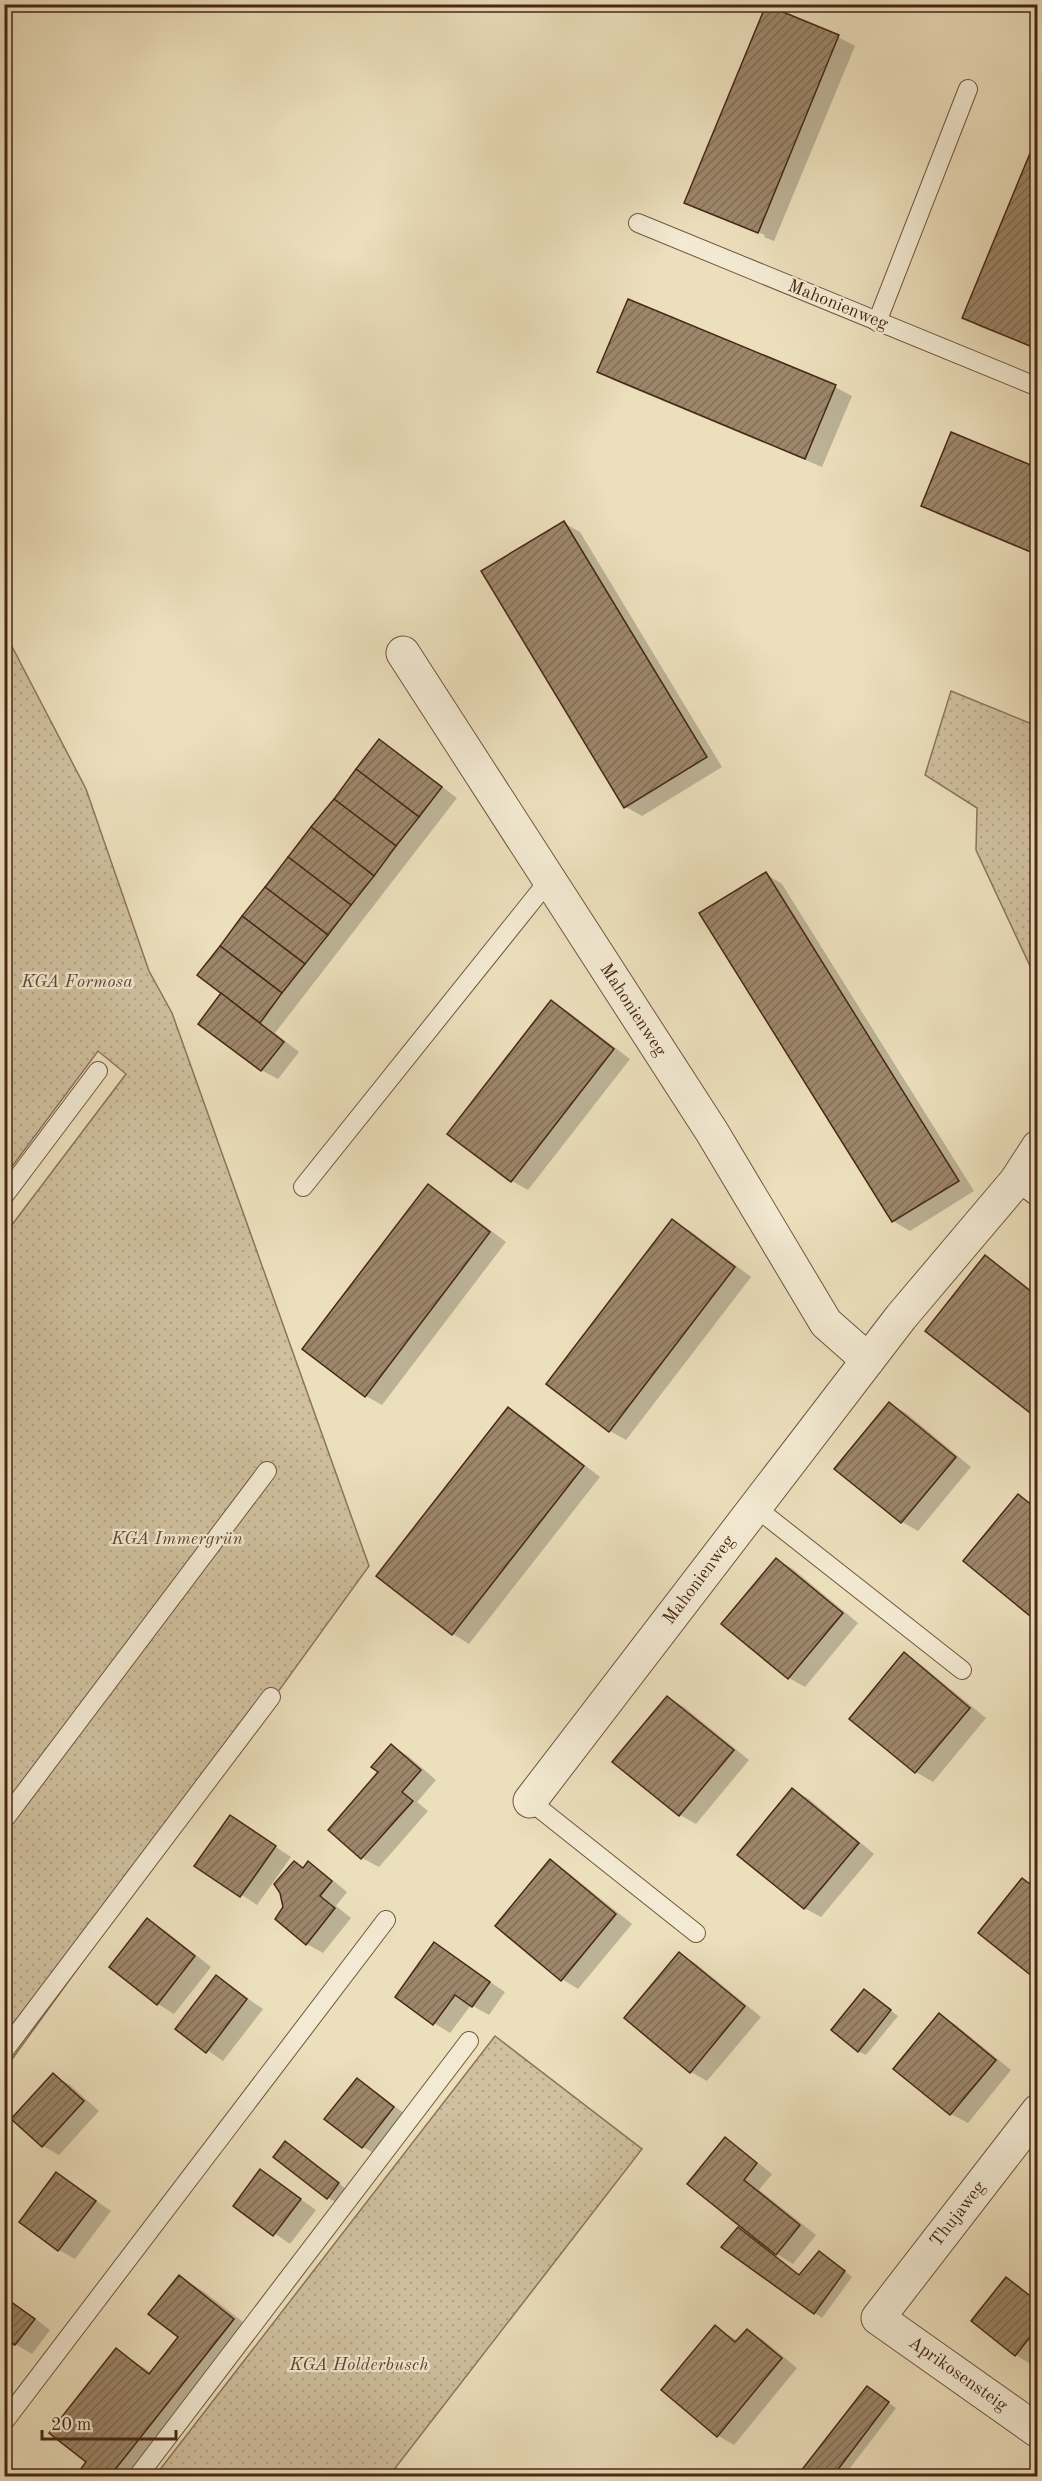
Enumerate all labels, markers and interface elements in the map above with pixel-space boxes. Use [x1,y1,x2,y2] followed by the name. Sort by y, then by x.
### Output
[785,277,891,333] street label: Mahonienweg
[596,960,670,1060] street label: Mahonienweg
[20,973,133,991] park label: KGA Formosa
[110,1530,243,1548] park label: KGA Immergrün
[660,1532,738,1628] street label: Mahonienweg
[927,2178,989,2250] street label: Thujaweg
[905,2333,1011,2415] street label: Aprikosensteig
[288,2356,429,2374] park label: KGA Holderbusch
[42,2403,176,2441] scale bar
[51,2416,91,2434] text: 20 m

